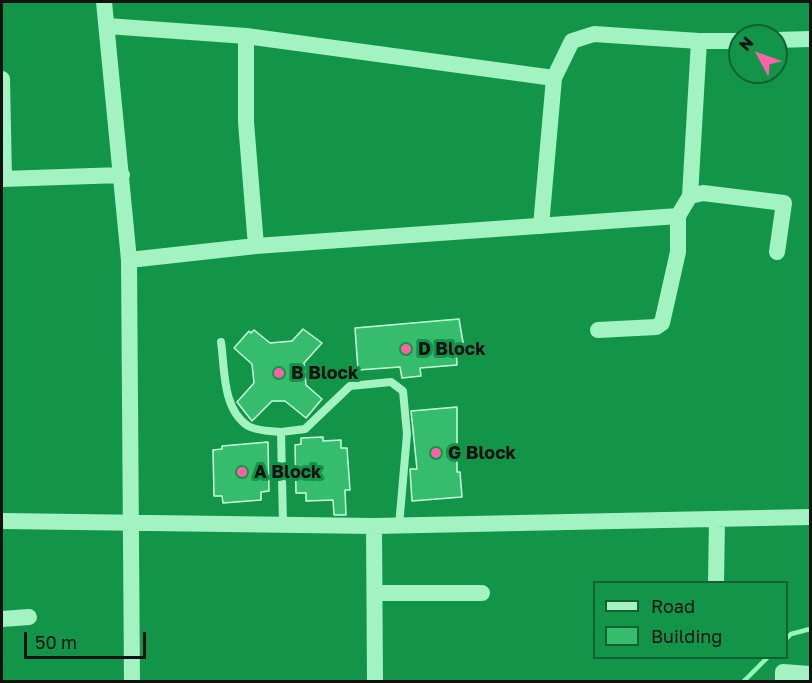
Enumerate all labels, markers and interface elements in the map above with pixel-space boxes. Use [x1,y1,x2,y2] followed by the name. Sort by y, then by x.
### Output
[728,24,788,84] north arrow
[734,32,757,55] text: N
[418,338,486,360] place label: D Block
[399,342,413,356] marker: D Block
[291,362,358,384] place label: B Block
[272,366,286,380] marker: B Block
[448,442,516,464] place label: G Block
[429,446,443,460] marker: G Block
[254,461,321,483] place label: A Block
[235,465,249,479] marker: A Block
[593,581,788,659] legend
[651,595,695,617] text: Road
[27,620,148,658] scale bar
[651,625,722,647] text: Building
[35,631,77,653] text: 50 m

